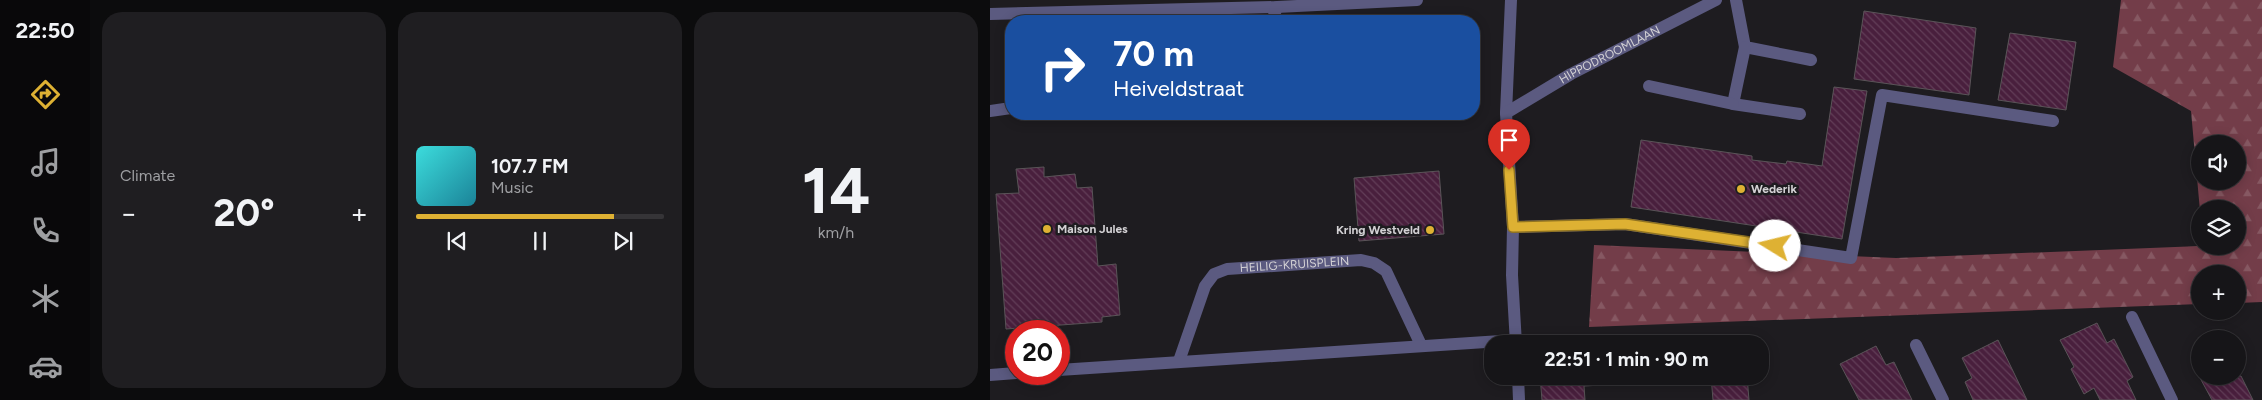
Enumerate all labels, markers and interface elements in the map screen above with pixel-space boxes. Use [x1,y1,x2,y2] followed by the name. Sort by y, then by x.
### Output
[15,17,75,44] text: 22:50
[1556,23,1662,87] street label: HIPPODROOMLAAN
[1113,33,1194,75] text: 70 m
[1030,35,1095,100] icon: right
[1113,75,1244,102] text: Heiveldstraat
[28,77,63,112] icon: directions
[1488,119,1530,170] pin
[1495,126,1523,154] icon: arrive
[2191,135,2246,385] map controls
[2191,135,2246,190] button: sound
[28,145,63,180] icon: music
[802,151,870,229] text: 14
[491,155,569,178] text: 107.7 FM
[120,166,175,185] text: Climate
[491,178,533,197] text: Music
[1751,182,1797,196] place label: Wederik
[1735,183,1747,195] marker: Wederik
[214,190,275,236] text: 20°
[120,196,137,230] text: −
[351,196,368,230] text: +
[2191,200,2246,255] button: layers
[28,213,63,248] icon: phone
[1748,219,1800,271] position arrow
[1057,222,1128,236] place label: Maison Jules
[818,223,854,242] text: km/h
[1041,223,1053,235] marker: Maison Jules
[1336,223,1420,237] place label: Kring Westveld
[1424,224,1436,236] marker: Kring Westveld
[443,227,471,255] icon: previous
[526,227,554,255] icon: pause
[609,227,637,255] icon: next
[1239,254,1350,275] street label: HEILIG-KRUISPLEIN
[2191,265,2246,320] button: +
[28,281,63,316] icon: climate
[1005,320,1070,385] speed limit sign: 20
[2191,330,2246,385] button: −
[1544,348,1709,371] text: 22:51 · 1 min · 90 m
[28,349,63,384] icon: car

